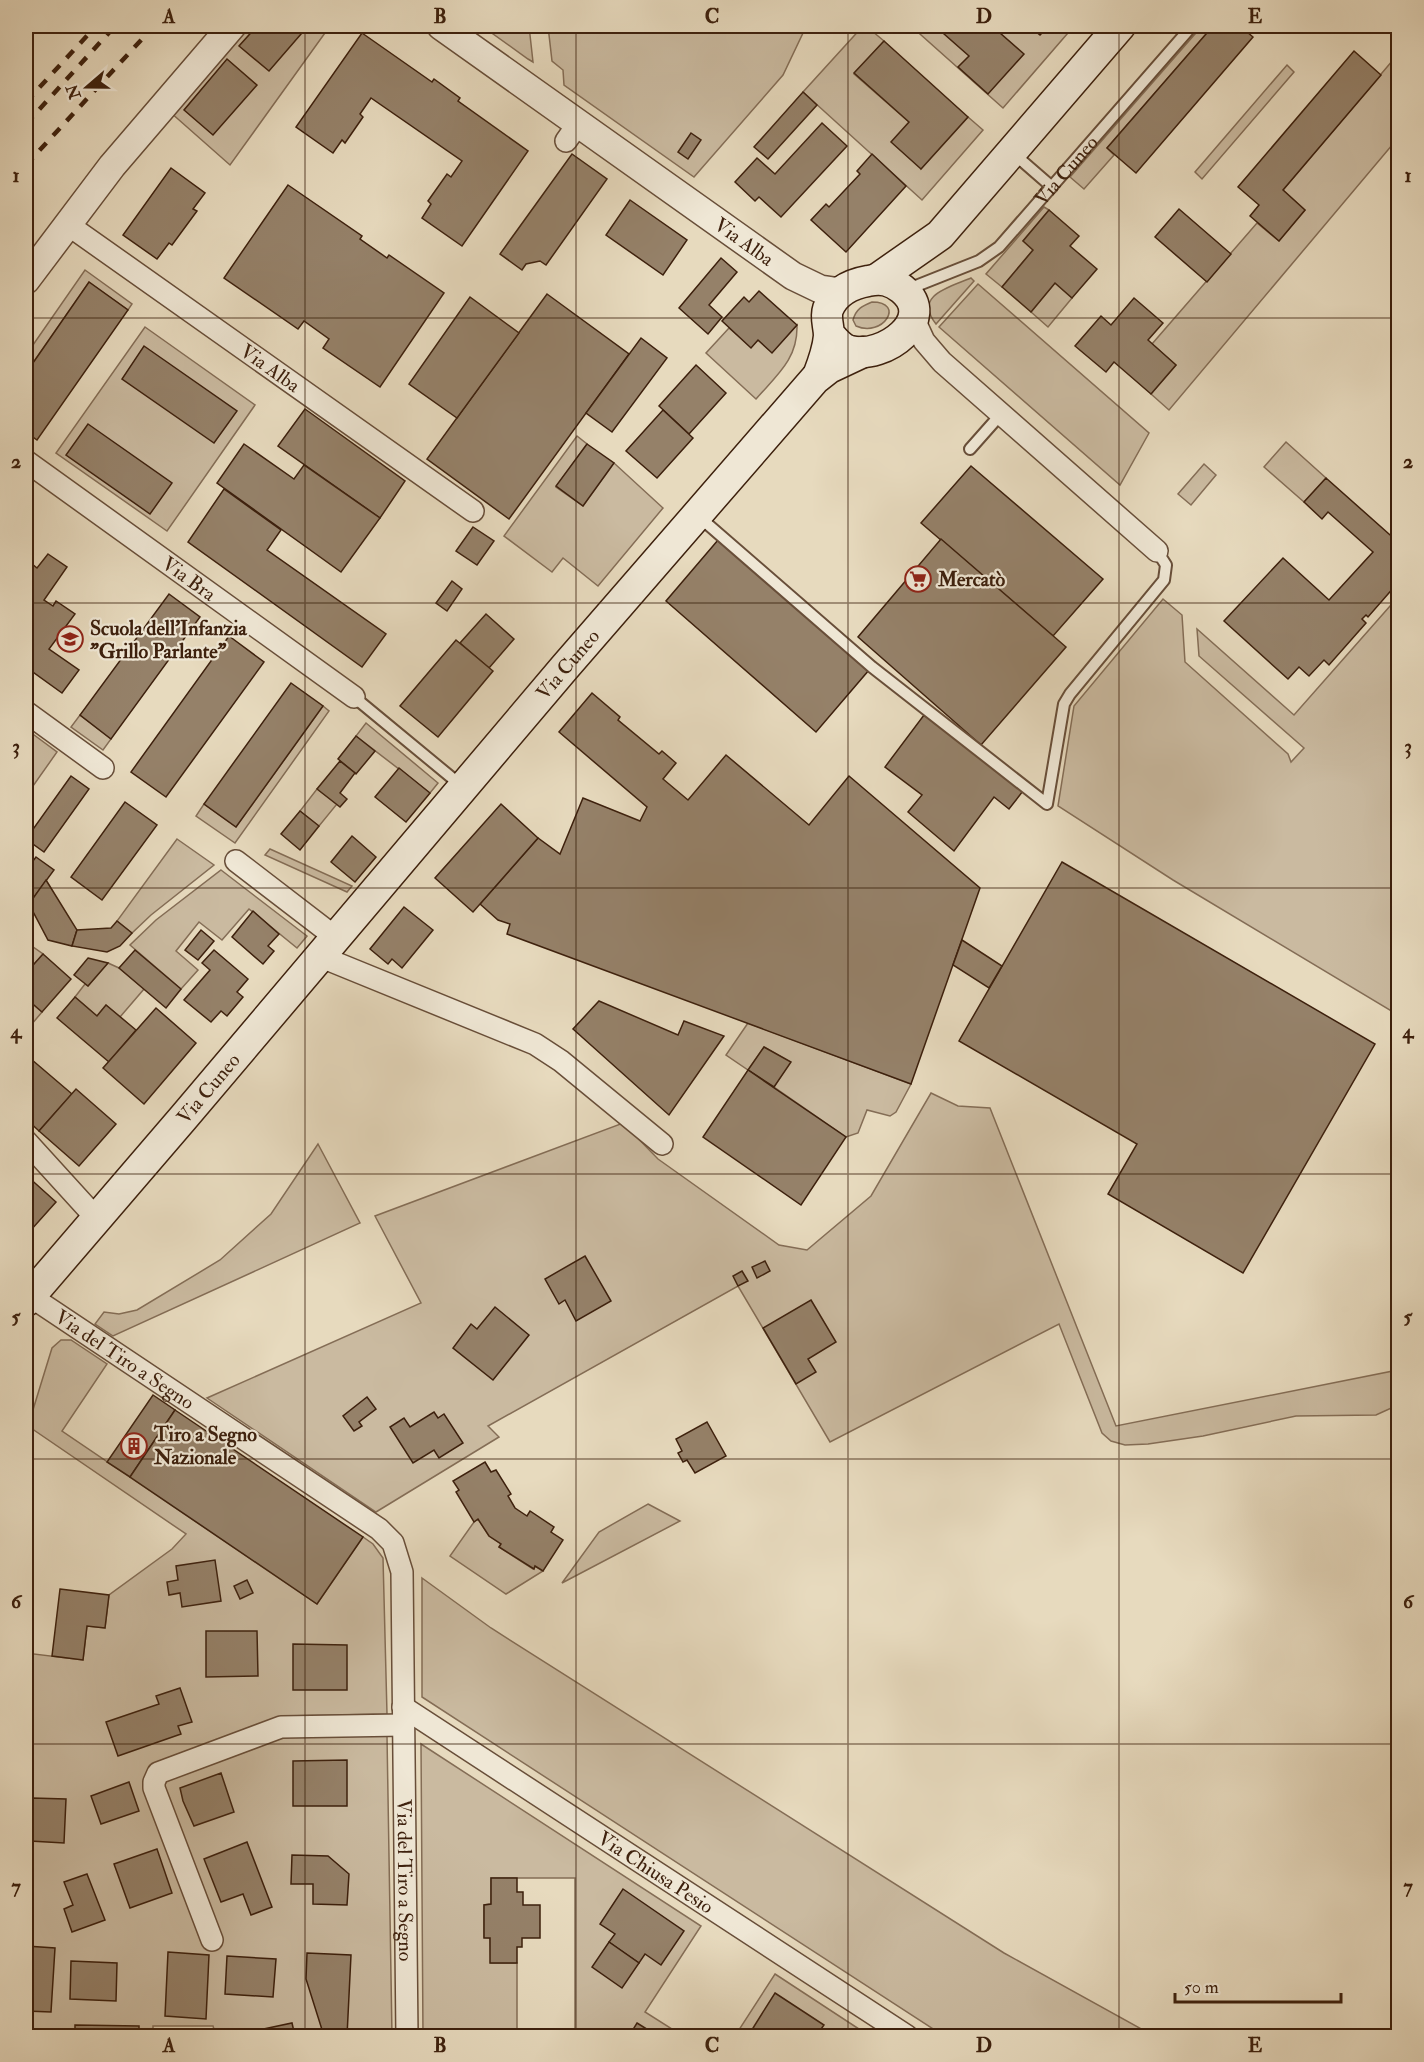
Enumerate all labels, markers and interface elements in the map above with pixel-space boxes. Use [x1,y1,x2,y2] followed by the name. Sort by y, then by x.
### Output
[162,4,176,29] text: A
[433,4,447,29] text: B
[705,4,719,29] text: C
[976,4,992,29] text: D
[1248,4,1263,29] text: E
[57,57,117,117] north arrow
[62,81,86,103] text: N
[1029,130,1103,211] street label: Via Cuneo
[12,163,20,188] text: 1
[1404,163,1412,188] text: 1
[709,212,780,272] street label: Via Alba
[235,338,306,398] street label: Via Alba
[11,449,21,474] text: 2
[1403,449,1413,474] text: 2
[157,551,222,607] street label: Via Bra
[903,564,933,594] supermarket icon: Mercatò
[937,567,1005,592] place label: Mercatò
[90,616,247,664] place label: Scuola dell'Infanzia "Grillo Parlante"
[55,624,85,654] school or university icon: Scuola dell'Infanzia "Grillo Parlante"
[530,624,605,705] street label: Via Cuneo
[12,734,20,759] text: 3
[1404,734,1412,759] text: 3
[10,1019,23,1044] text: 4
[1402,1019,1415,1044] text: 4
[171,1048,245,1129] street label: Via Cuneo
[12,1304,22,1329] text: 5
[50,1304,199,1415] street label: Via del Tiro a Segno
[1404,1304,1414,1329] text: 5
[153,1422,257,1470] place label: Tiro a Segno Nazionale
[119,1431,149,1461] building icon: Tiro a Segno Nazionale
[11,1589,23,1614] text: 6
[1403,1589,1415,1614] text: 6
[392,1799,419,1961] street label: Via del Tiro a Segno
[593,1825,718,1919] street label: Via Chiusa Pesio
[11,1874,21,1899] text: 7
[1403,1874,1413,1899] text: 7
[1175,1966,1342,2004] scale bar
[1184,1976,1219,1999] text: 50 m
[162,2033,176,2058] text: A
[433,2033,447,2058] text: B
[705,2033,719,2058] text: C
[976,2033,992,2058] text: D
[1248,2033,1263,2058] text: E

